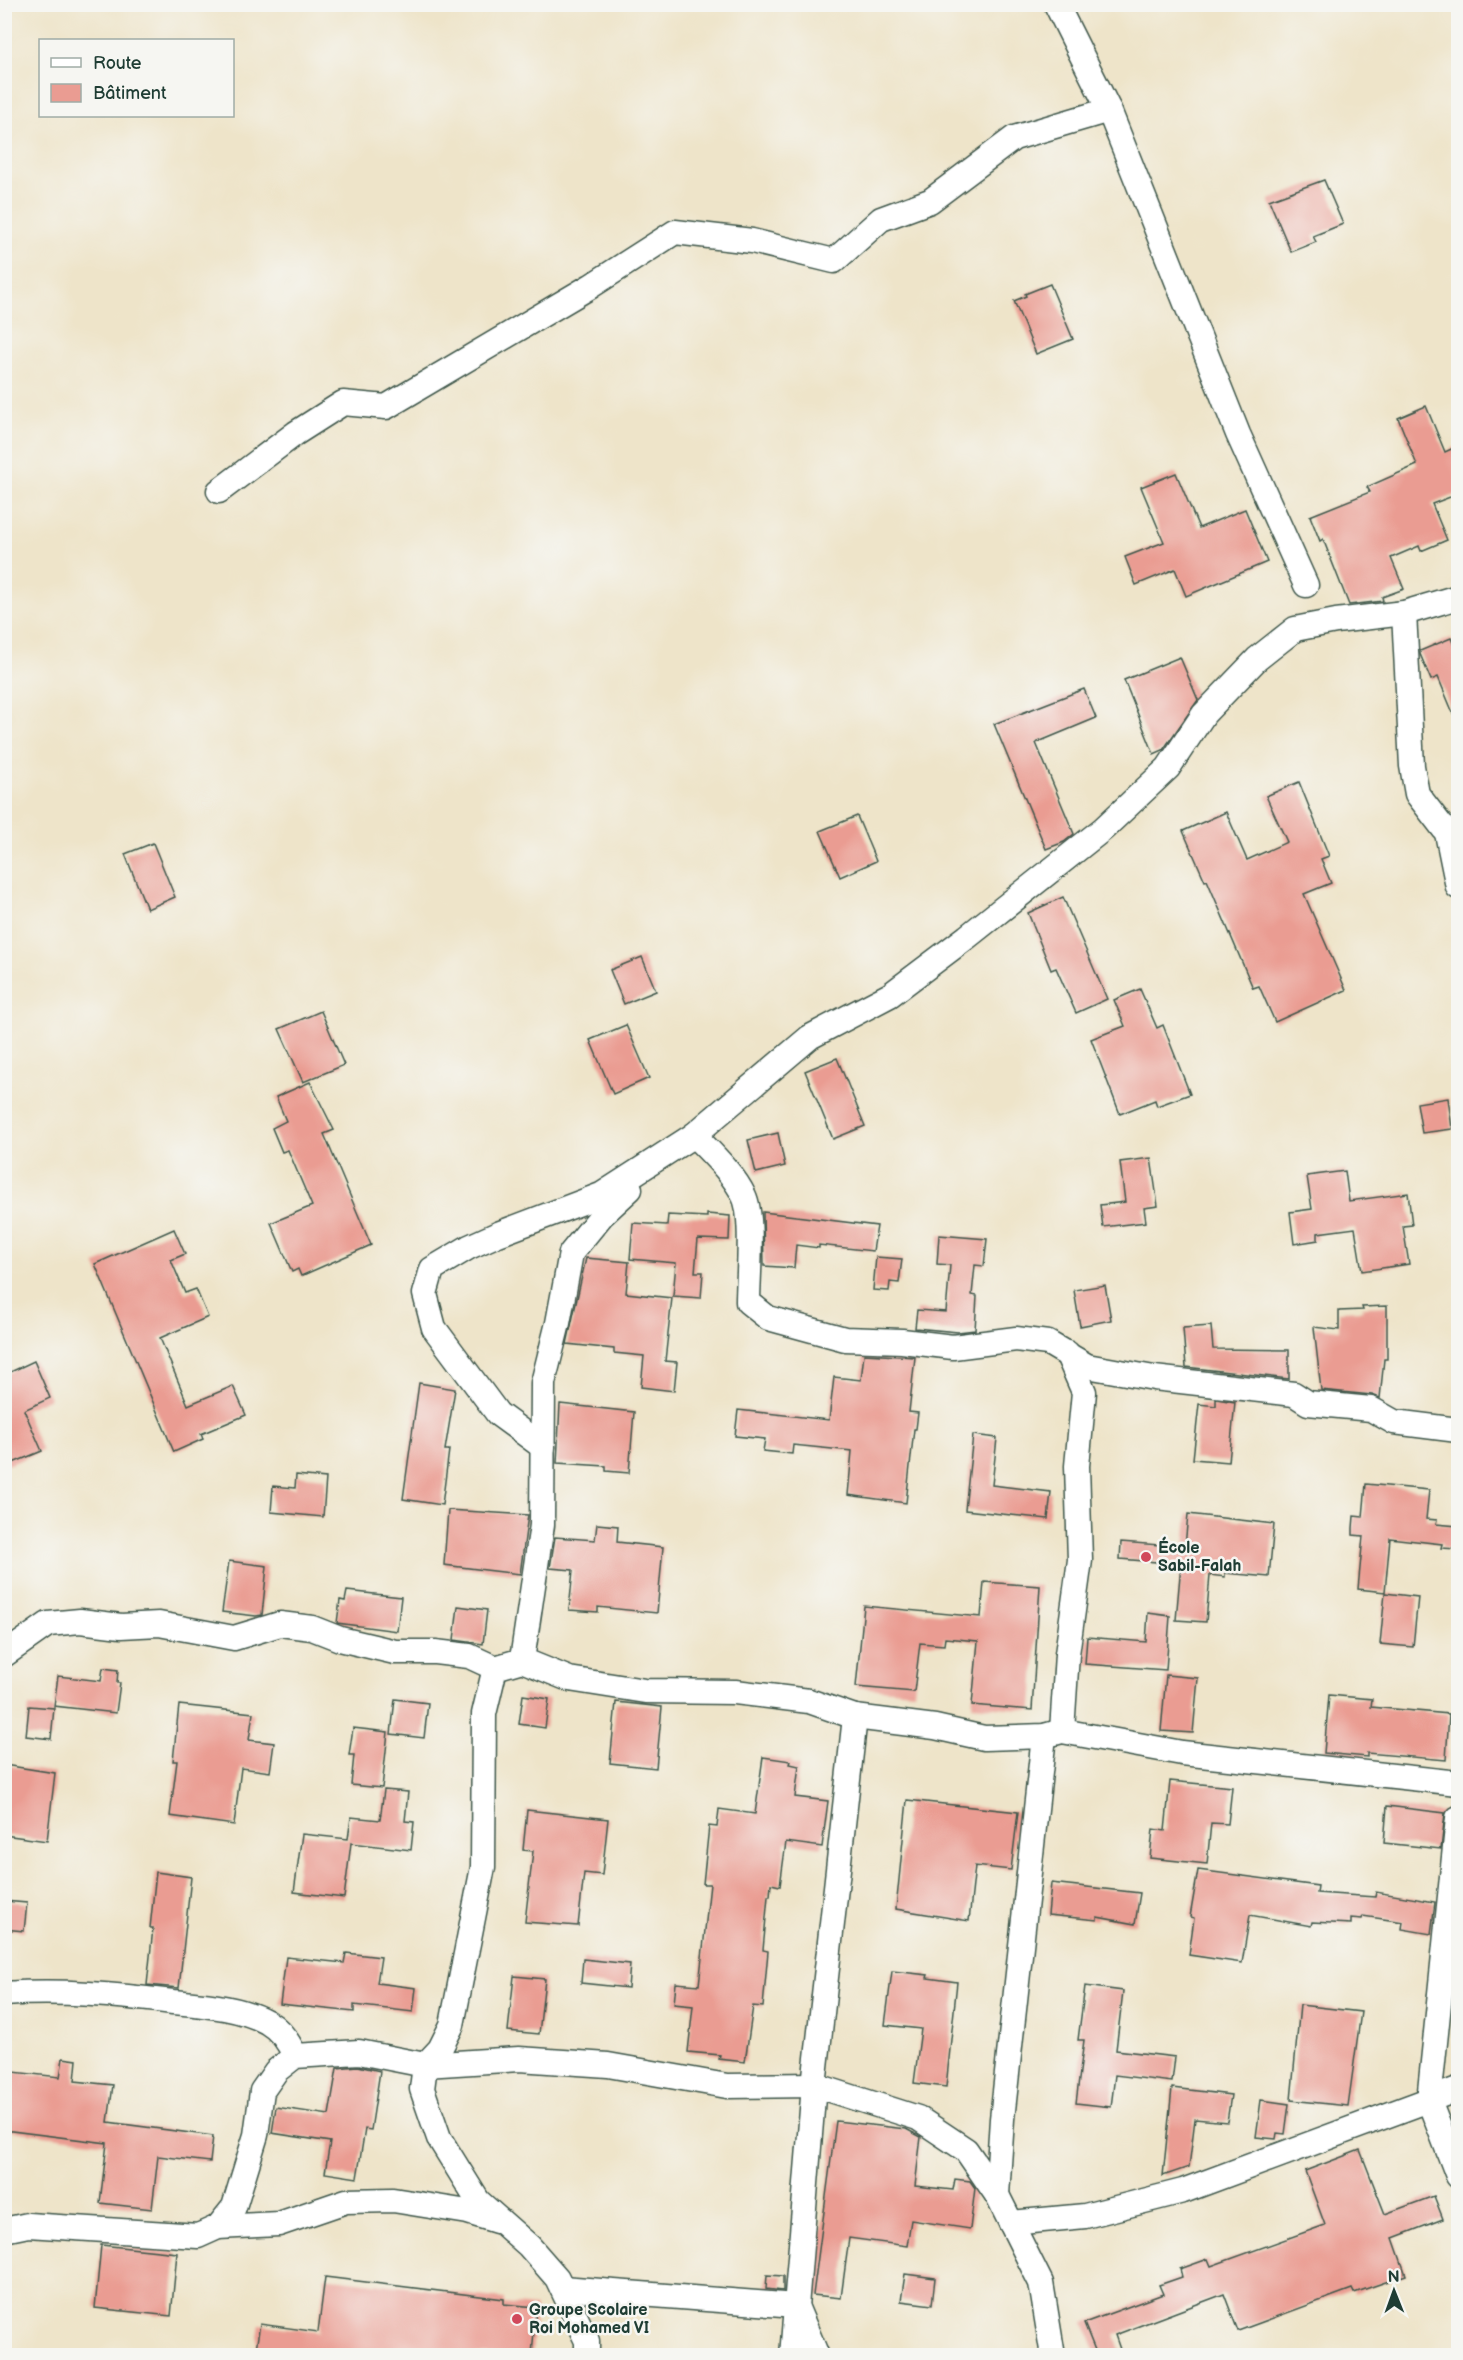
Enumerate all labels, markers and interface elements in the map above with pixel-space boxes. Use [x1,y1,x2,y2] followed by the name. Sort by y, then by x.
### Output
[39,39,234,117] legend
[93,53,142,74] text: Route
[93,83,167,104] text: Bâtiment
[1158,1536,1241,1576] place label: École Sabil-Falah
[1139,1550,1153,1564] marker: École Sabil-Falah
[1364,2261,1424,2321] north arrow
[1388,2268,1400,2287] text: N
[529,2301,649,2338] place label: Groupe Scolaire Roi Mohamed VI
[510,2312,524,2326] marker: Groupe Scolaire Roi Mohamed VI

